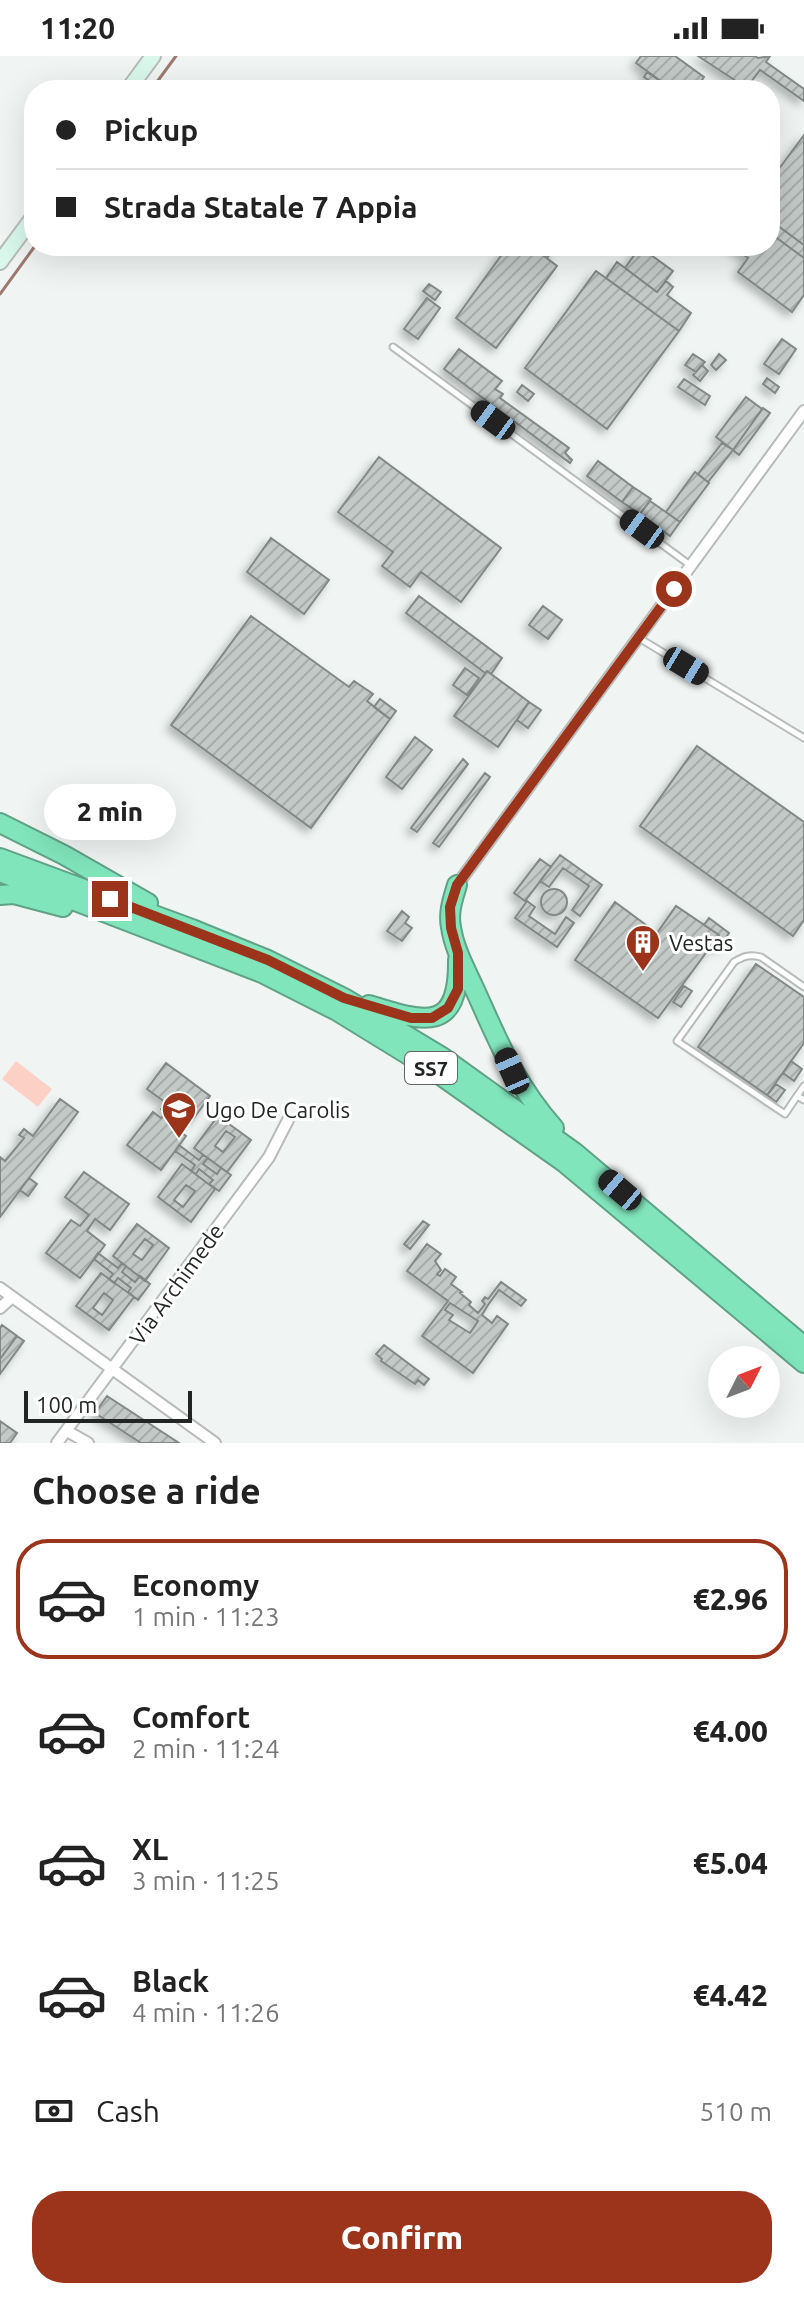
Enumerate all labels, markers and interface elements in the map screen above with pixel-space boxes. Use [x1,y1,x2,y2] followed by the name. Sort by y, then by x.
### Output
[40,11,115,45] text: 11:20
[104,113,198,147] text: Pickup
[104,190,417,224] text: Strada Statale 7 Appia
[467,396,519,444] car
[616,505,668,553] car
[656,571,692,607] route start
[659,643,713,689] car
[44,783,176,839] callout: 2 min
[77,797,143,826] text: 2 min
[92,881,128,917] route end
[624,923,662,973] building icon: Vestas
[669,930,733,955] place label: Vestas
[491,1044,533,1098] car
[405,1052,457,1084] road number: SS7
[160,1090,198,1140] school or university icon: Ugo De Carolis
[205,1097,350,1122] place label: Ugo De Carolis
[594,1165,646,1215] car
[124,1219,228,1349] street label: Via Archimede
[708,1346,780,1418] north arrow
[708,1346,780,1418] map controls
[24,1387,192,1423] scale bar
[36,1392,97,1417] text: 100 m
[32,1470,261,1511] text: Choose a ride
[36,1563,108,1635] icon: car
[132,1568,259,1602] text: Economy
[693,1582,768,1616] text: €2.96
[132,1602,280,1631] text: 1 min · 11:23
[36,1695,108,1767] icon: car
[132,1700,250,1734] text: Comfort
[693,1714,768,1748] text: €4.00
[132,1734,280,1763] text: 2 min · 11:24
[36,1827,108,1899] icon: car
[132,1832,168,1866] text: XL
[693,1846,768,1880] text: €5.04
[132,1866,280,1895] text: 3 min · 11:25
[36,1959,108,2031] icon: car
[132,1964,209,1998] text: Black
[693,1978,768,2012] text: €4.42
[132,1998,280,2027] text: 4 min · 11:26
[32,2089,76,2133] icon: cash
[96,2094,160,2128] text: Cash
[700,2097,772,2126] text: 510 m
[32,2191,772,2283] button: Confirm

